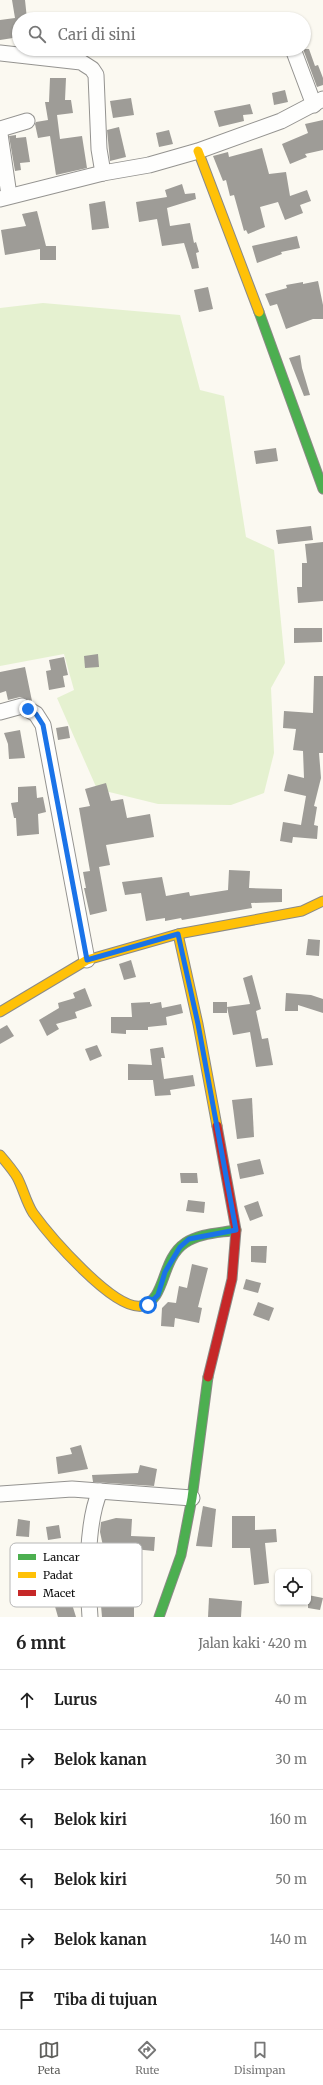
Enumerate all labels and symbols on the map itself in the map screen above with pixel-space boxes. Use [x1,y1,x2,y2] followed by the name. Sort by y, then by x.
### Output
[19,700,37,718] route end
[139,1296,157,1314] route start
[10,1543,142,1607] legend
[43,1550,80,1564] text: Lancar
[43,1568,73,1582] text: Padat
[43,1586,76,1600] text: Macet

